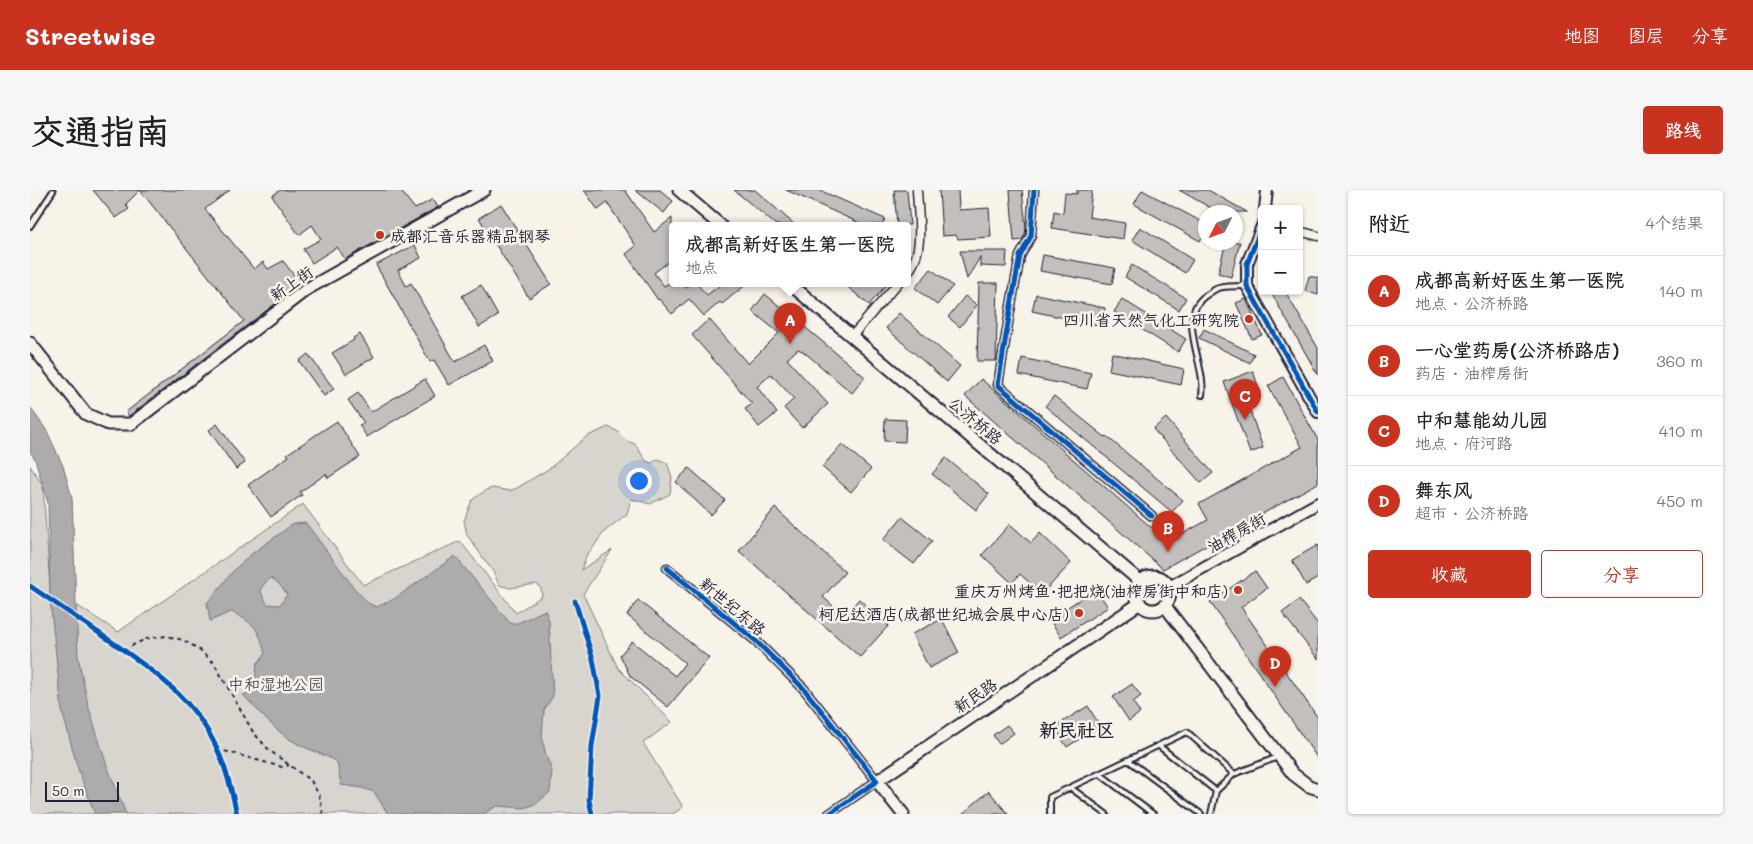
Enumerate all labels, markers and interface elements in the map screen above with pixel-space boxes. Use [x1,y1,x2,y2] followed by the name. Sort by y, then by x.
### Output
[25,20,155,51] text: Streetwise
[1564,23,1600,47] text: 地图
[1628,23,1664,47] text: 图层
[1692,23,1728,47] text: 分享
[1643,106,1723,154] button: 路线
[30,107,170,153] text: 交通指南
[1198,205,1243,250] north arrow
[1258,205,1303,295] map controls
[1258,205,1303,250] button: +
[1368,209,1410,236] text: 附近
[1646,212,1703,233] text: 4个结果
[669,222,911,287] popup
[390,225,550,246] place label: 成都汇音乐器精品钢琴
[374,229,386,241] marker: 成都汇音乐器精品钢琴
[685,231,895,256] text: 成都高新好医生第一医院
[1258,250,1303,295] button: −
[685,256,718,277] text: 地点
[265,261,317,305] street label: 新上街
[1415,267,1624,292] text: 成都高新好医生第一医院
[1378,280,1390,301] text: A
[1659,280,1703,301] text: 140 m
[1415,292,1528,313] text: 地点 · 公济桥路
[774,303,806,344] pin: A
[1063,309,1239,330] place label: 四川省天然气化工研究院
[1243,313,1255,325] marker: 四川省天然气化工研究院
[1415,337,1619,362] text: 一心堂药房(公济桥路店)
[1379,350,1389,371] text: B
[1656,350,1703,371] text: 360 m
[1415,362,1528,383] text: 药店 · 油榨房街
[1229,379,1261,420] pin: C
[945,391,1007,449] street label: 公济桥路
[1415,407,1548,432] text: 中和慧能幼儿园
[1378,420,1390,441] text: C
[1659,420,1703,441] text: 410 m
[1415,432,1512,453] text: 地点 · 府河路
[626,468,652,494] your location
[1415,477,1472,502] text: 舞东风
[1378,490,1390,511] text: D
[1657,490,1703,511] text: 450 m
[1415,502,1528,523] text: 超市 · 公济桥路
[1203,507,1269,557] street label: 油榨房街
[1152,511,1184,552] pin: B
[1368,550,1531,598] button: 收藏
[1541,550,1703,598] button: 分享
[696,572,770,640] street label: 新世纪东路
[954,580,1228,601] place label: 重庆万州烤鱼·把把烧(油榨房街中和店)
[1232,584,1244,596] marker: 重庆万州烤鱼·把把烧(油榨房街中和店)
[818,603,1069,624] place label: 柯尼达酒店(成都世纪城会展中心店)
[1073,607,1085,619] marker: 柯尼达酒店(成都世纪城会展中心店)
[1259,646,1291,687] pin: D
[228,673,324,694] park label: 中和湿地公园
[949,673,1001,717] street label: 新民路
[1039,717,1115,742] district label: 新民社区
[45,779,119,802] scale bar
[52,781,84,800] text: 50 m

